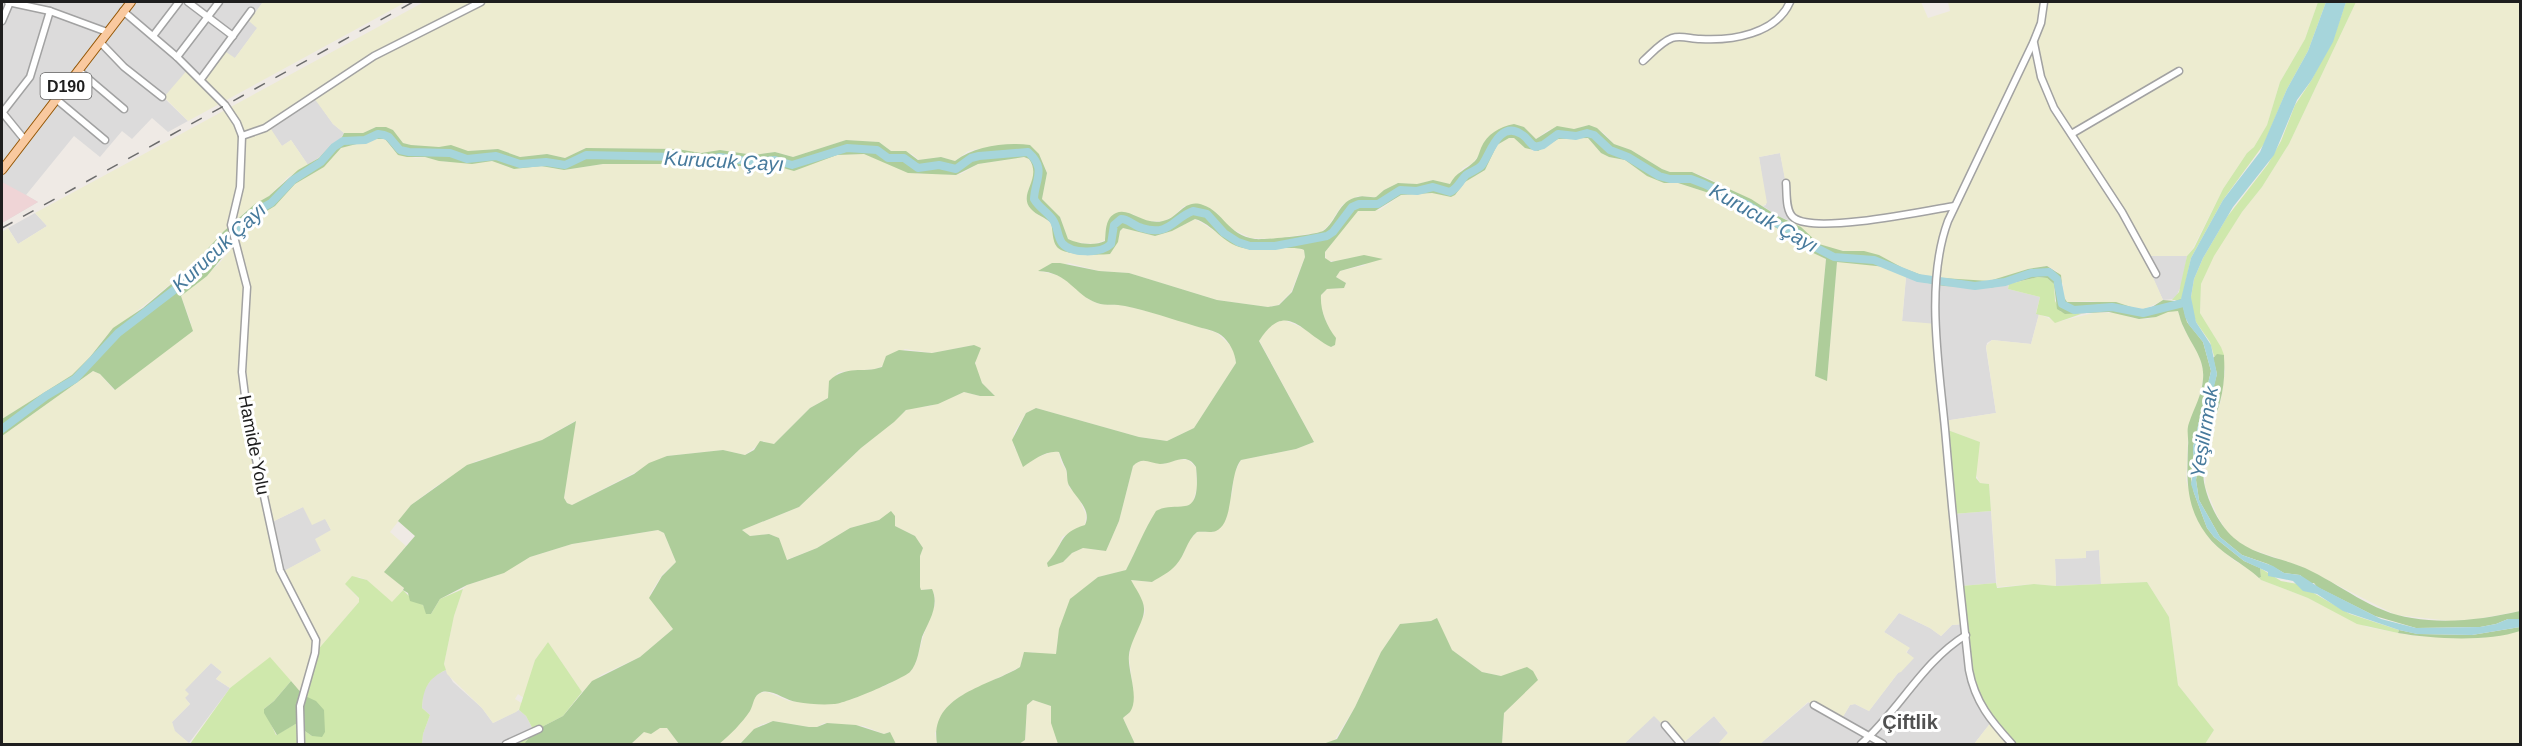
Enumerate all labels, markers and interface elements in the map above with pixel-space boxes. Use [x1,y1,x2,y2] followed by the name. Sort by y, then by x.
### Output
[40,73,92,99] road number: D190
[663,147,785,175] water label: Kurucuk Çayı
[1706,179,1822,257] water label: Kurucuk Çayı
[168,198,270,296] water label: Kurucuk Çayı
[2186,384,2222,479] water label: Yeşilırmak
[235,393,273,497] street label: Hamide Yolu
[1882,711,1939,733] district label: Çiftlik

